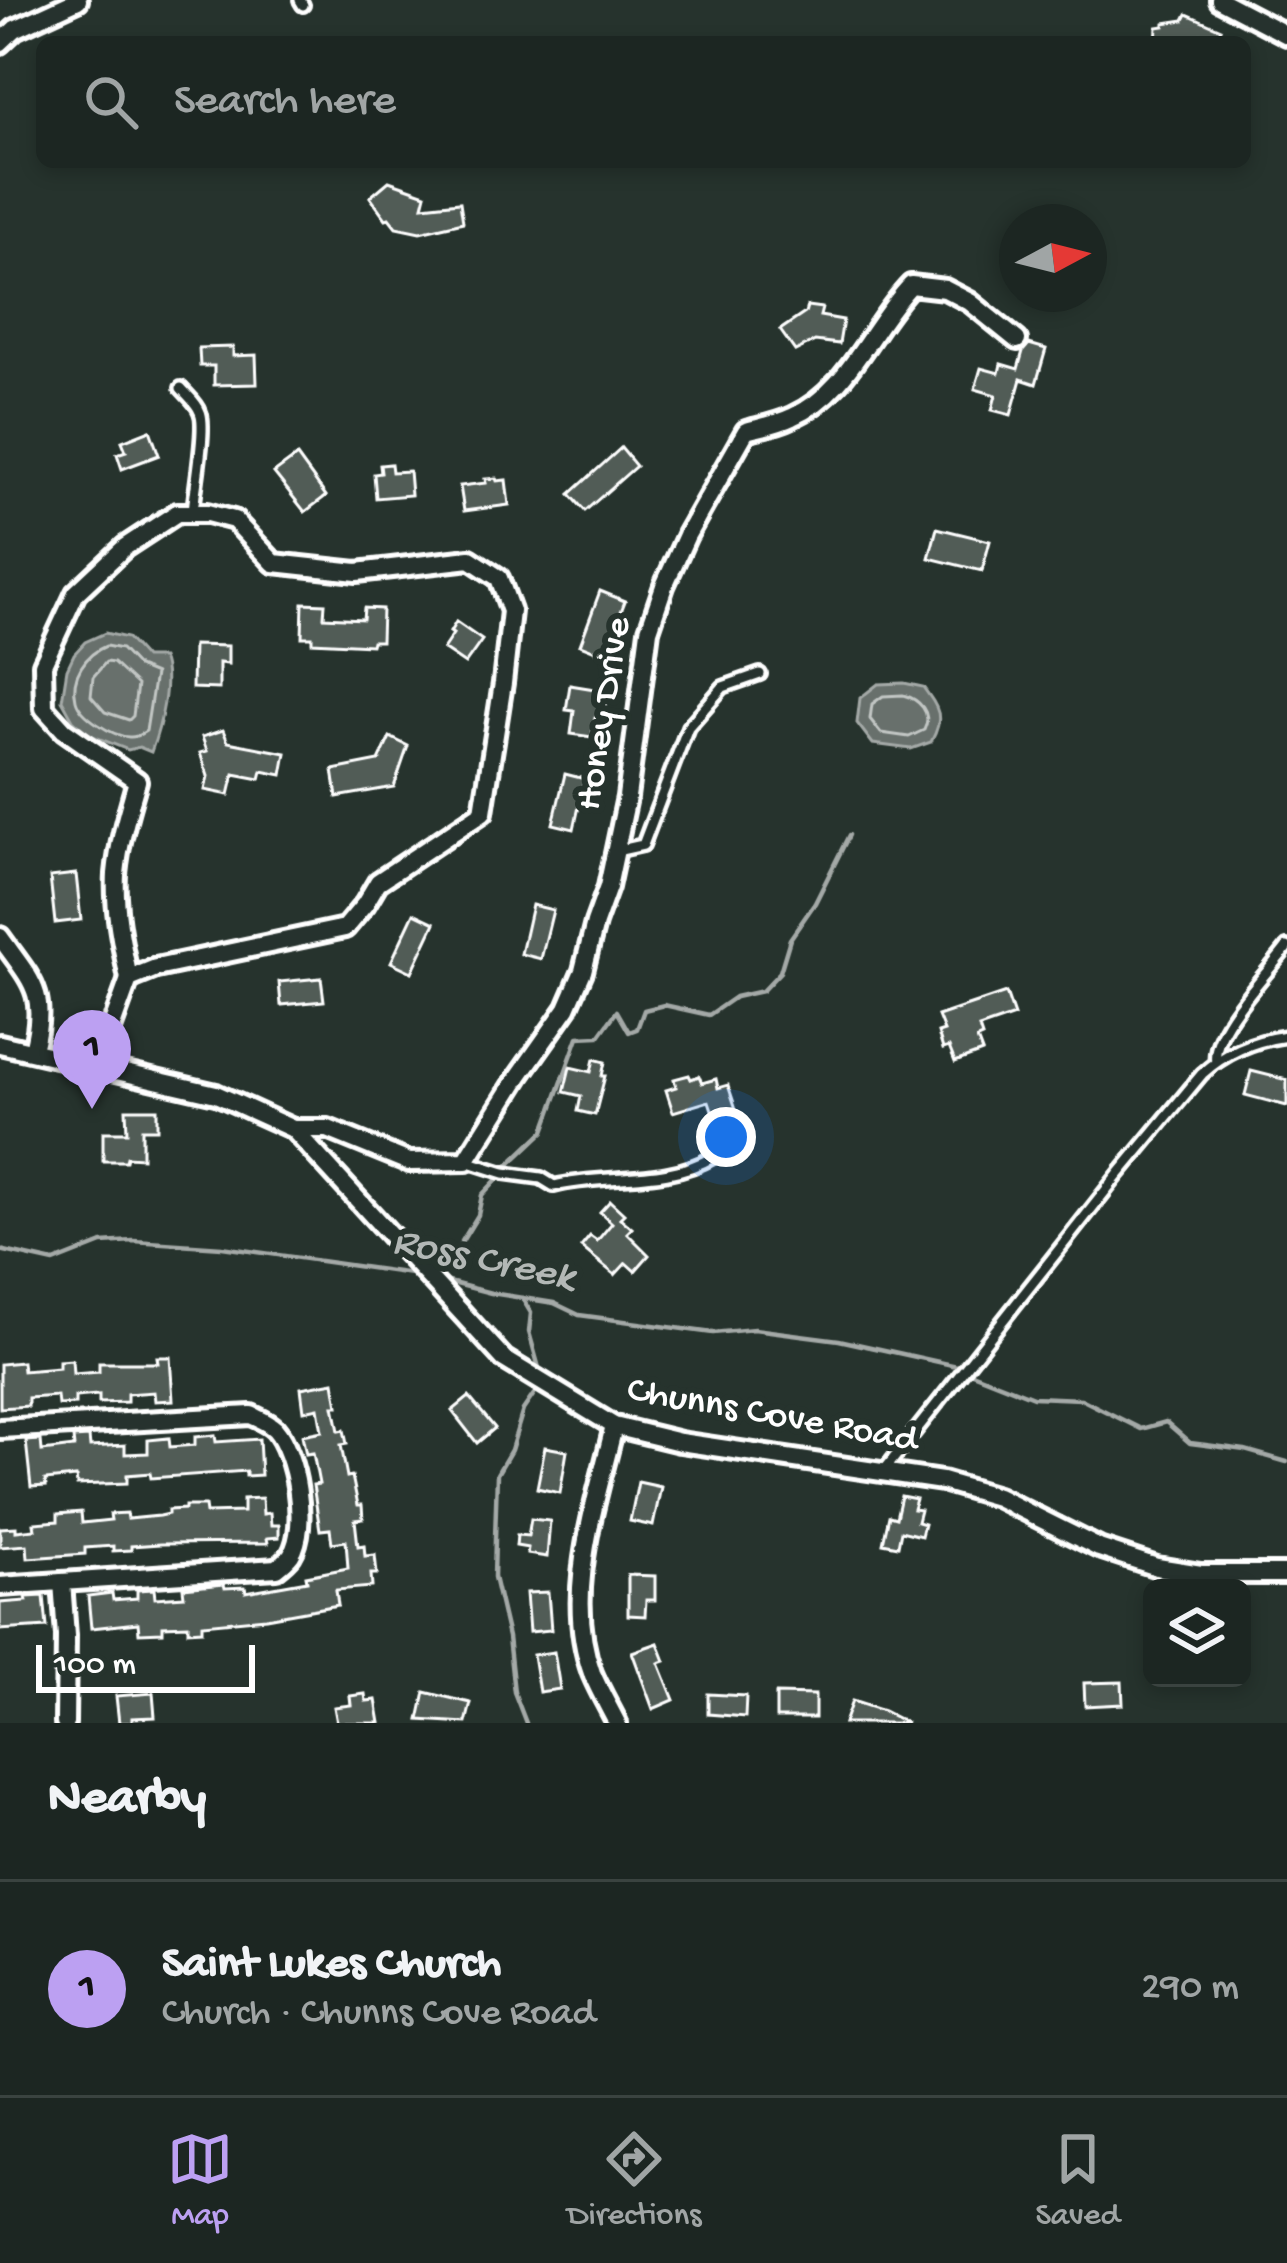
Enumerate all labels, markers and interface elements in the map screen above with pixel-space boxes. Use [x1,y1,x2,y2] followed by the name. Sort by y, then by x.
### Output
[36,36,1251,168] search box
[78,69,144,135] icon: search
[174,76,396,129] text: Search here
[999,204,1107,312] north arrow
[568,613,644,814] street label: Honey Drive
[53,1010,131,1109] pin: 1
[696,1107,756,1167] your location
[388,1219,582,1306] water label: Ross Creek
[623,1369,924,1466] street label: Chunns Cove Road
[1143,1579,1251,1687] map controls
[1143,1579,1251,1687] button: layers
[36,1639,255,1692] scale bar
[54,1647,136,1685] text: 100 m
[48,1771,206,1831] text: Nearby
[162,1939,501,1992] text: Saint Lukes Church
[79,1966,95,2012] text: 1
[1141,1966,1239,2012] text: 290 m
[162,1992,595,2038] text: Church · Chunns Cove Road
[167,2126,233,2236] tab: Map
[567,2126,701,2236] tab: Directions
[1035,2126,1120,2236] tab: Saved

